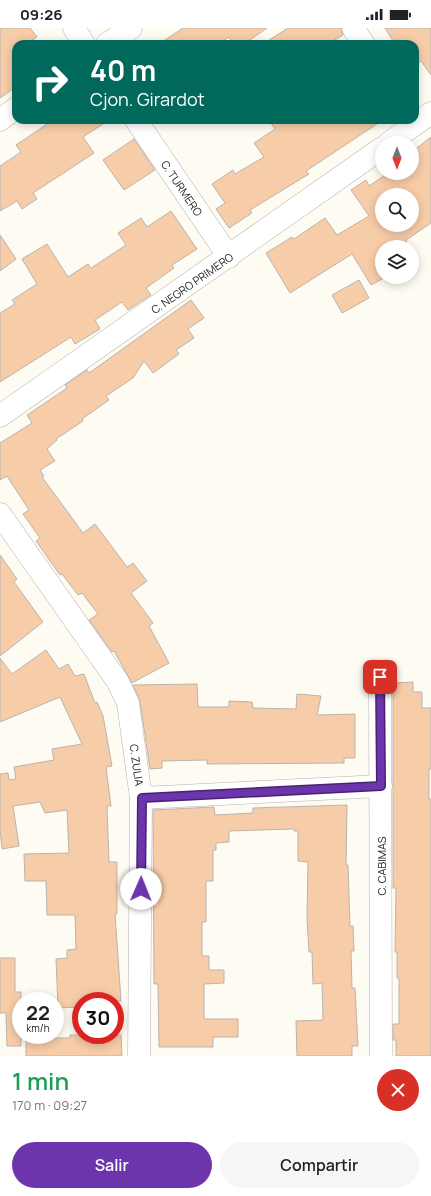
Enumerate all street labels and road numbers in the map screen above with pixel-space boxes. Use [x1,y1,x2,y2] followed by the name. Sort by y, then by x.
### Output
[158,157,206,219] street label: C. TURMERO
[148,249,236,317] street label: C. NEGRO PRIMERO
[127,743,147,787] street label: C. ZULIA
[374,836,389,896] street label: C. CABIMAS

